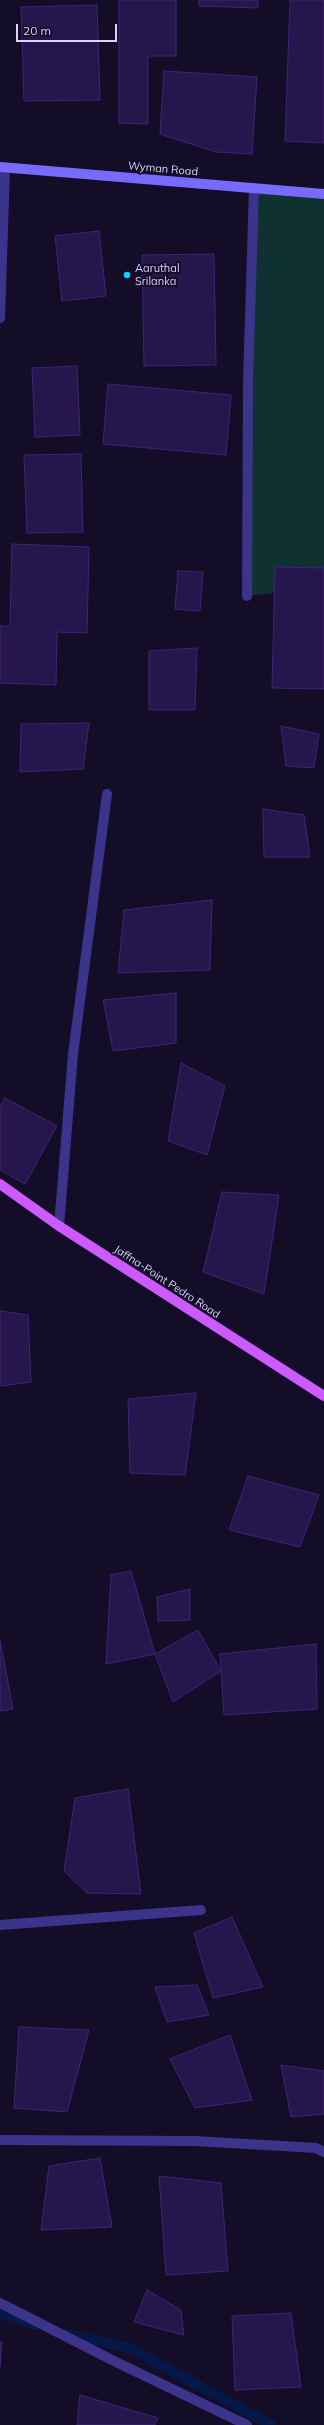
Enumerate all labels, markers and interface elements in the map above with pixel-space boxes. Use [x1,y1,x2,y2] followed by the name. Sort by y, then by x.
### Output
[18,16,119,42] scale bar
[23,23,51,38] text: 20 m
[127,159,199,179] street label: Wyman Road
[135,262,180,288] place label: Aaruthal Srilanka
[122,270,132,280] marker: Aaruthal Srilanka
[112,1243,222,1321] street label: Jaffna-Point Pedro Road

